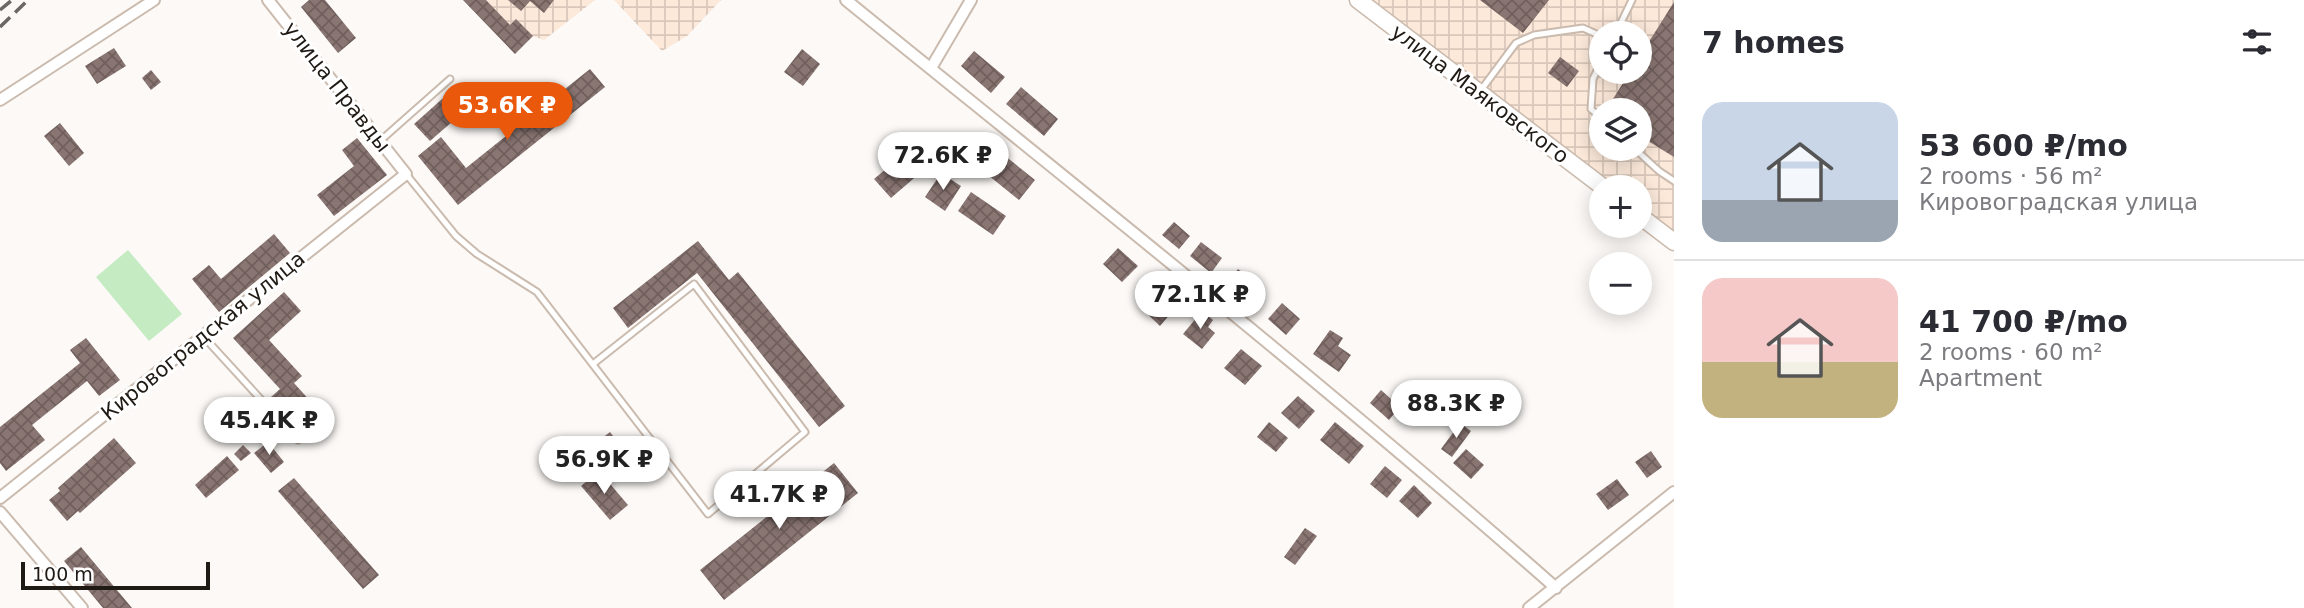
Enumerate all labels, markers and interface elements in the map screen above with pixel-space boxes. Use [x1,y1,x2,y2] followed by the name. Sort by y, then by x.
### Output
[279,17,395,157] street label: улица Правды
[1387,19,1573,169] street label: улица Маяковского
[1589,21,1652,315] map controls
[1589,21,1652,84] button: locate
[2238,23,2276,61] icon: filters
[1702,25,1845,60] text: 7 homes
[442,82,572,142] pin: 53.6K ₽
[458,92,556,118] text: 53.6K ₽
[1589,98,1652,161] button: layers
[1919,128,2128,163] text: 53 600 ₽/mo
[1758,130,1842,214] icon: home
[878,132,1008,192] pin: 72.6K ₽
[894,142,992,168] text: 72.6K ₽
[1919,163,2103,189] text: 2 rooms · 56 m²
[1589,175,1652,238] button: +
[1919,189,2198,215] text: Кировоградская улица
[96,247,310,425] street label: Кировоградская улица
[1589,252,1652,315] button: −
[1135,272,1265,331] pin: 72.1K ₽
[1151,281,1249,307] text: 72.1K ₽
[1919,304,2128,339] text: 41 700 ₽/mo
[1758,306,1842,390] icon: home
[1919,339,2103,365] text: 2 rooms · 60 m²
[1919,365,2042,391] text: Apartment
[1391,380,1521,440] pin: 88.3K ₽
[1407,390,1505,416] text: 88.3K ₽
[204,398,334,457] pin: 45.4K ₽
[220,407,318,433] text: 45.4K ₽
[539,436,669,496] pin: 56.9K ₽
[555,446,653,472] text: 56.9K ₽
[714,472,844,531] pin: 41.7K ₽
[730,481,828,507] text: 41.7K ₽
[21,559,210,591] scale bar
[32,563,93,585] text: 100 m

